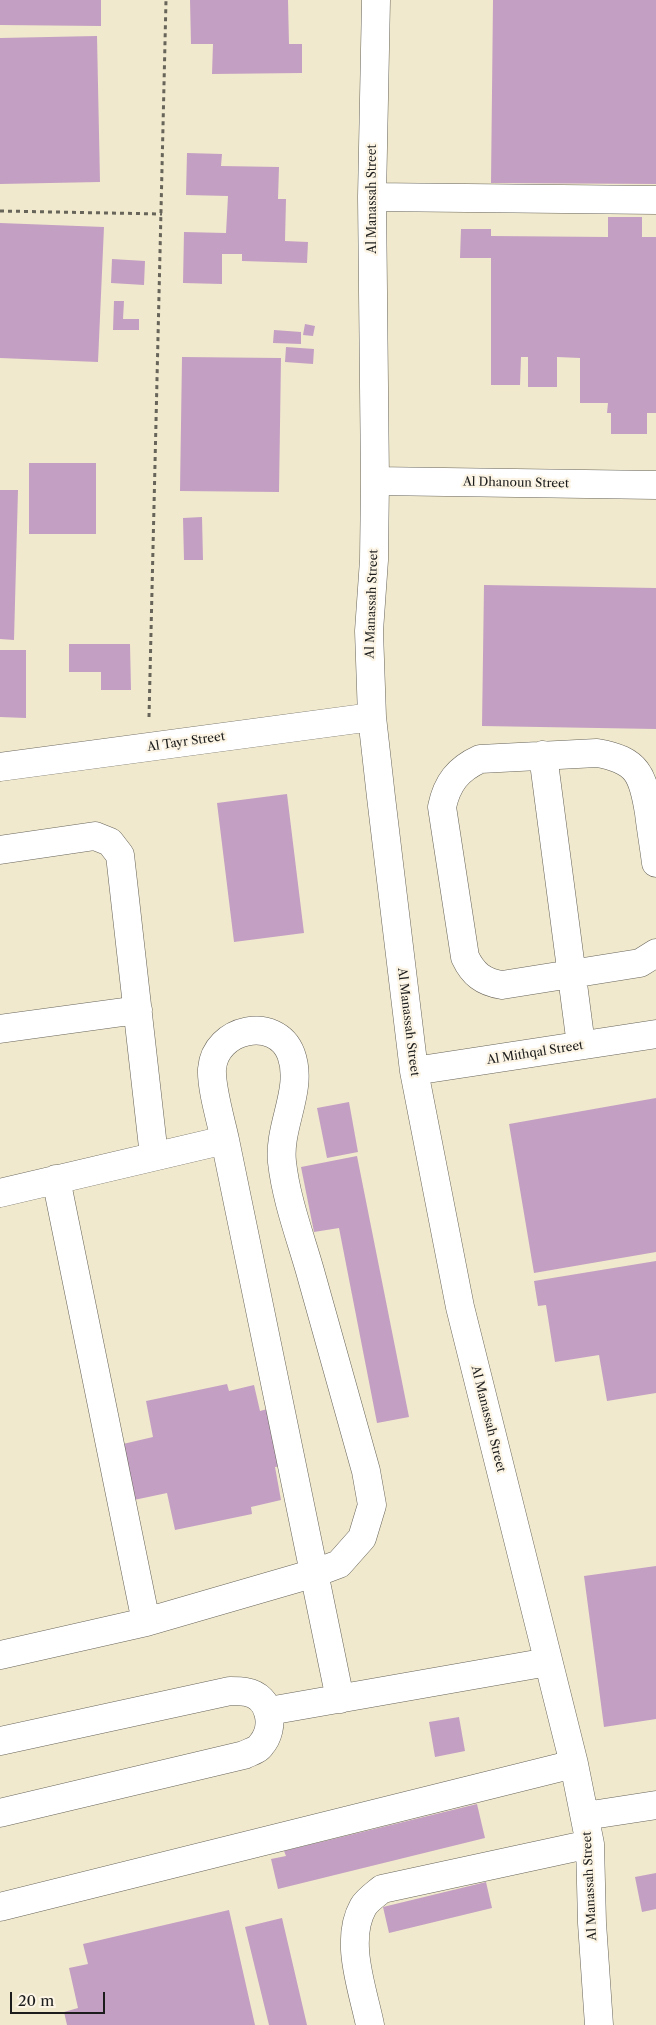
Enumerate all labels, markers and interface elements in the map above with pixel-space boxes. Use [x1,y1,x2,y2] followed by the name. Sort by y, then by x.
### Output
[366,144,380,254] street label: Al Manassah Street
[463,475,569,491] street label: Al Dhanoun Street
[363,549,381,659] street label: Al Manassah Street
[146,729,226,755] street label: Al Tayr Street
[394,967,422,1077] street label: Al Manassah Street
[486,1038,584,1068] street label: Al Mithqal Street
[468,1364,508,1474] street label: Al Manassah Street
[580,1831,600,1941] street label: Al Manassah Street
[12,1982,108,2014] scale bar
[18,1991,54,2010] text: 20 m

